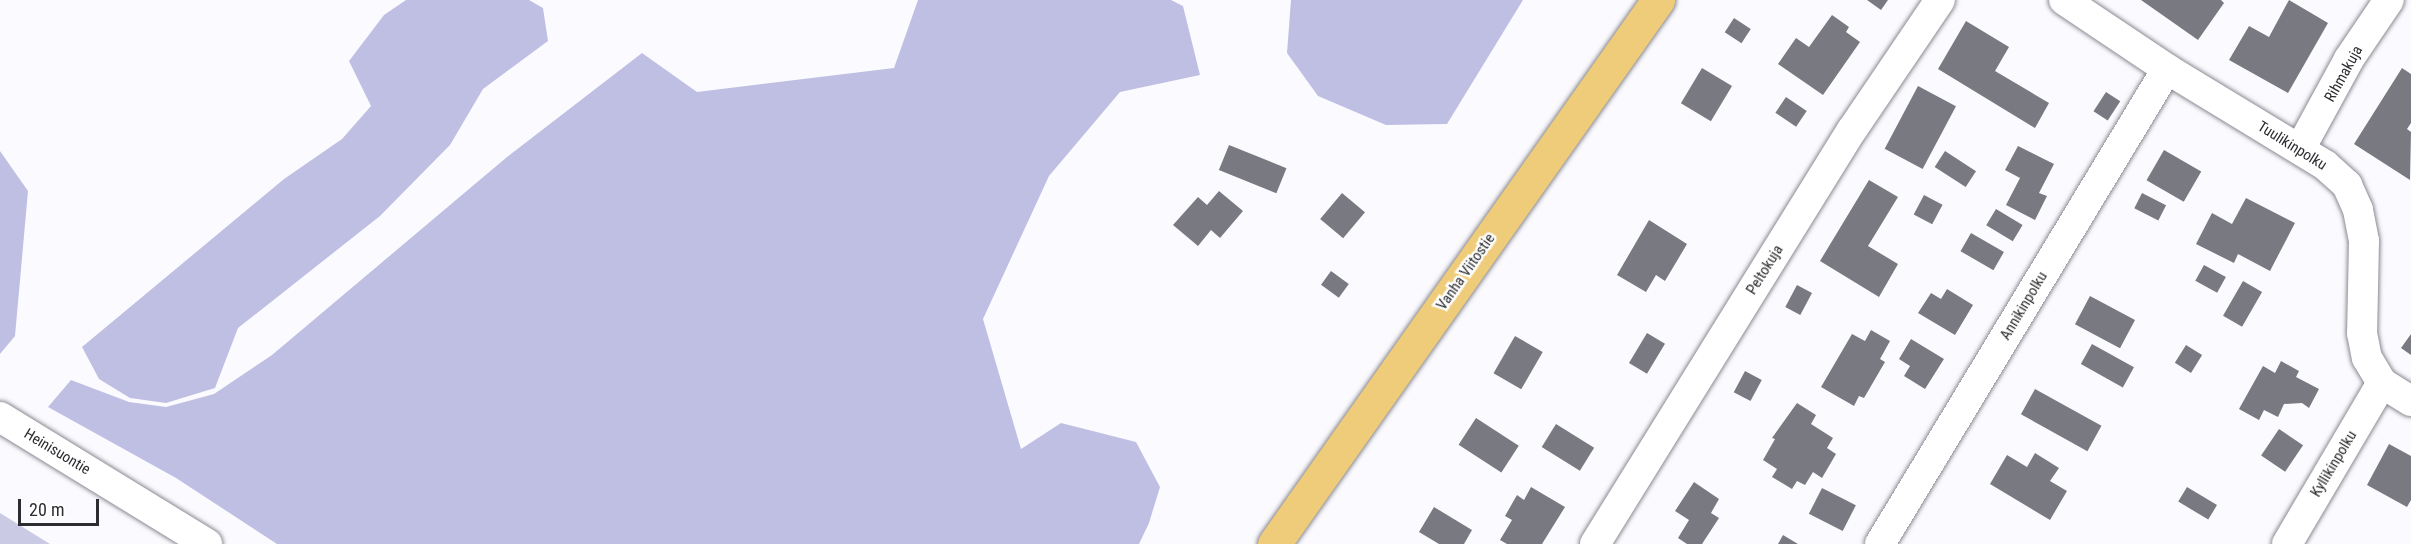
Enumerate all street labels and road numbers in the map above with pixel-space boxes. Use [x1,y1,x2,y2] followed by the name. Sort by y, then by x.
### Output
[2321,43,2367,105] street label: Rihmakuja
[2254,118,2330,174] street label: Tuulikinpolku
[1433,230,1499,314] street label: Vanha Viitostie
[1743,242,1787,298] street label: Peltokuja
[1997,269,2051,343] street label: Annikinpolku
[21,425,93,479] street label: Heinisuontie
[2307,428,2361,500] street label: Kyllikinpolku

